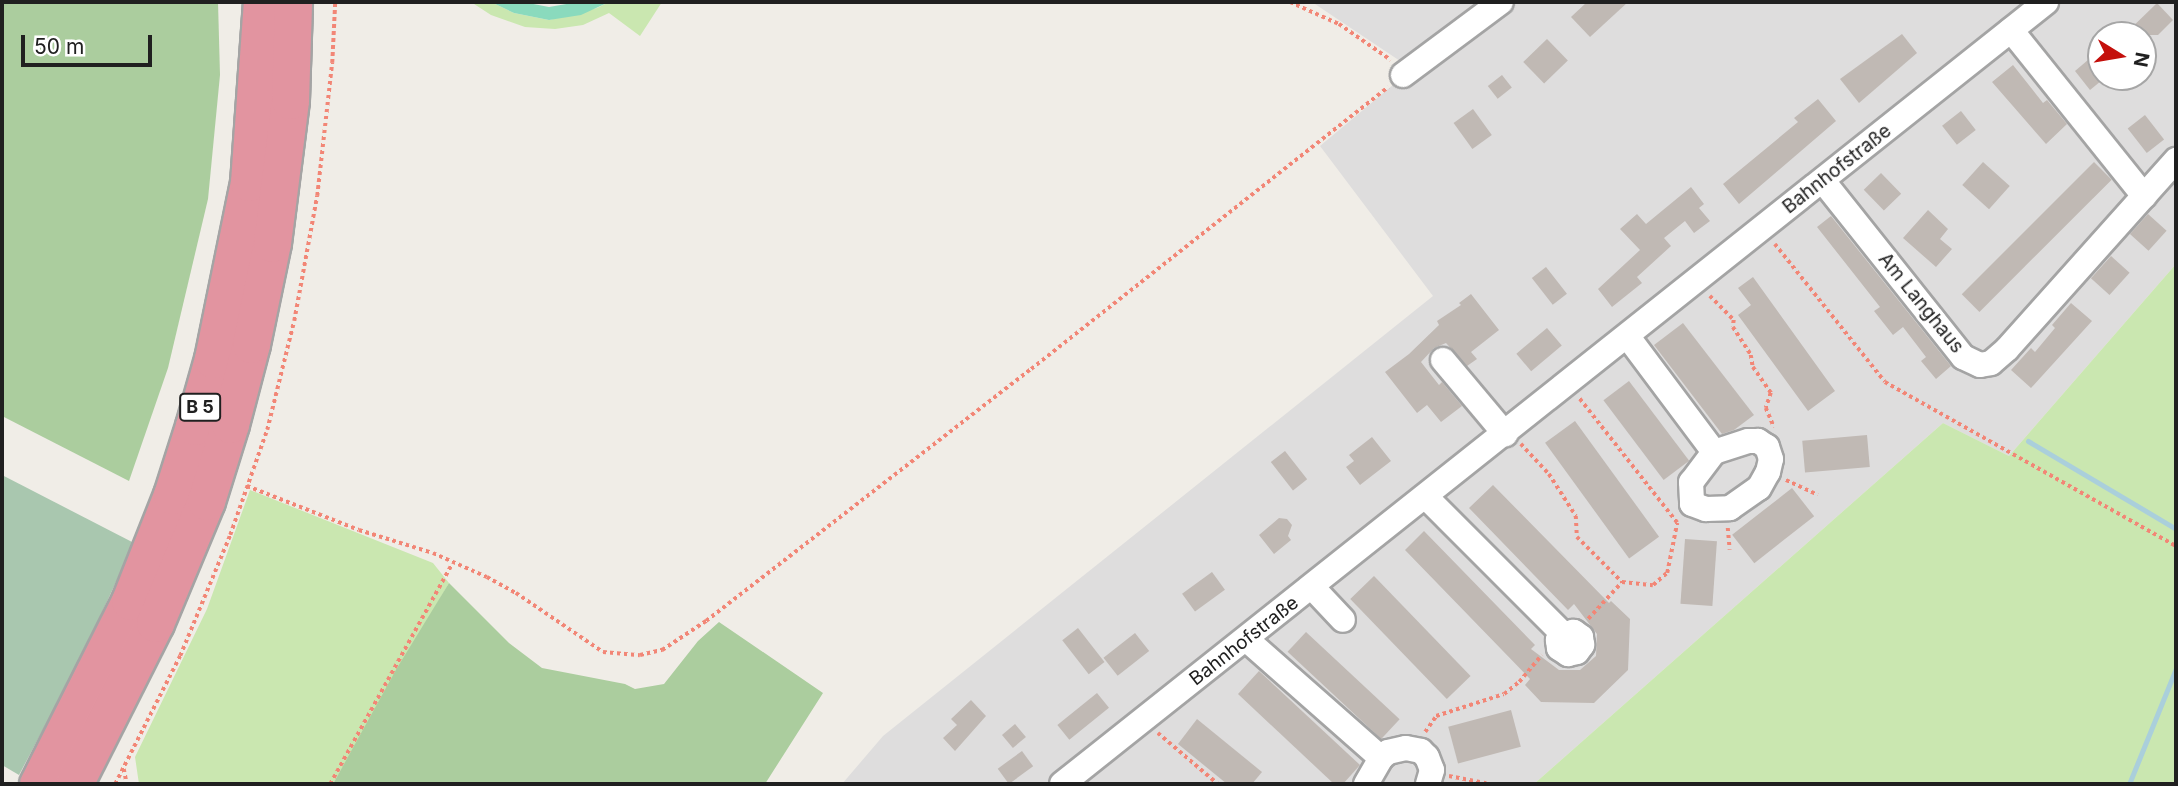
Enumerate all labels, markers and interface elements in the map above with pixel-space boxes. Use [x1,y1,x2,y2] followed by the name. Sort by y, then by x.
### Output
[24,21,156,65] scale bar
[2087,21,2157,91] north arrow
[34,34,84,59] text: 50 m
[2128,50,2154,69] text: N
[1778,119,1896,219] street label: Bahnhofstraße
[1874,248,1968,358] street label: Am Langhaus
[179,393,221,422] road number: B 5
[1185,591,1303,691] street label: Bahnhofstraße

